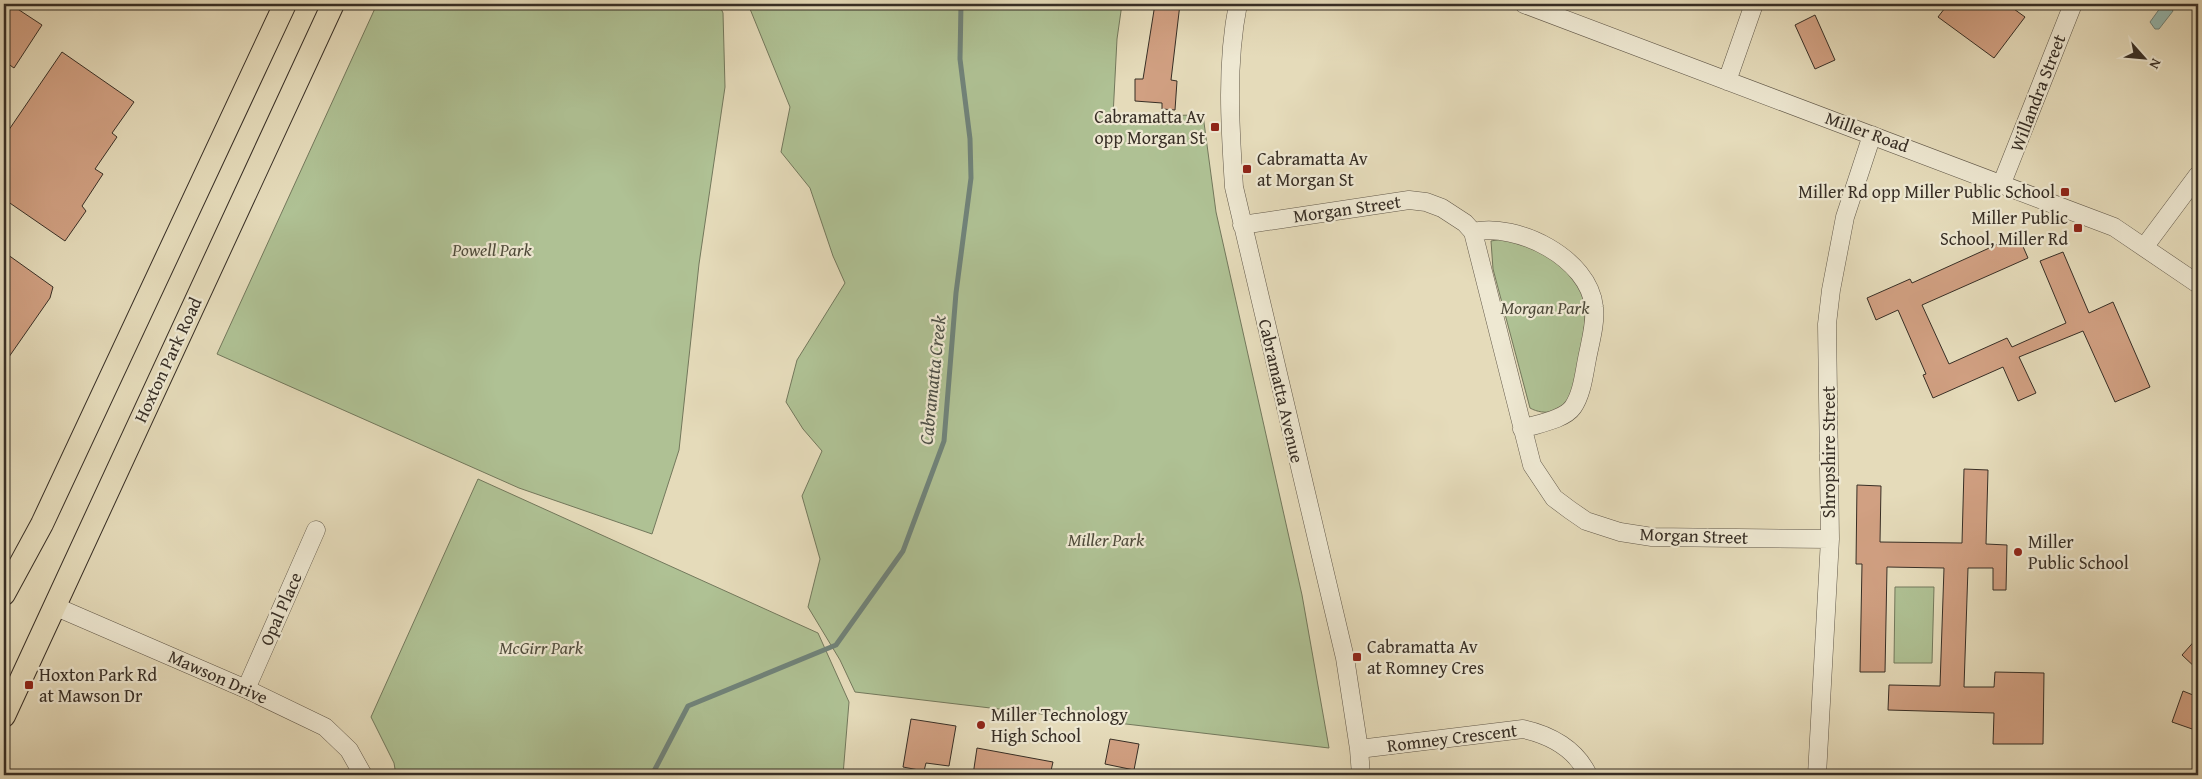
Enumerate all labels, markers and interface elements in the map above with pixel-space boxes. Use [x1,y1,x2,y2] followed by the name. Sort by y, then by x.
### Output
[2003,30,2073,156] street label: Willandra Street
[2120,32,2170,82] north arrow
[2144,55,2167,73] text: N
[1094,103,1206,151] place label: Cabramatta Av opp Morgan St
[1821,104,1913,159] street label: Miller Road
[1209,121,1221,133] marker: Cabramatta Av opp Morgan St
[1257,145,1368,193] place label: Cabramatta Av at Morgan St
[1241,163,1253,175] marker: Cabramatta Av at Morgan St
[1798,178,2055,205] place label: Miller Rd opp Miller Public School
[2059,186,2071,198] marker: Miller Rd opp Miller Public School
[1291,188,1403,229] street label: Morgan Street
[1940,204,2068,252] place label: Miller Public School, Miller Rd
[2072,222,2084,234] marker: Miller Public School, Miller Rd
[451,236,533,263] park label: Powell Park
[127,292,209,427] street label: Hoxton Park Road
[1501,294,1590,321] park label: Morgan Park
[911,314,953,446] water label: Cabramatta Creek
[1252,316,1311,466] street label: Cabramatta Avenue
[1815,385,1842,518] street label: Shropshire Street
[1639,520,1749,551] street label: Morgan Street
[1068,526,1145,553] park label: Miller Park
[2028,528,2129,576] place label: Miller Public School
[2012,546,2024,558] marker: Miller Public School
[252,568,309,650] street label: Opal Place
[1367,633,1484,681] place label: Cabramatta Av at Romney Cres
[499,634,584,661] park label: McGirr Park
[164,643,272,711] street label: Mawson Drive
[1351,651,1363,663] marker: Cabramatta Av at Romney Cres
[39,661,158,709] place label: Hoxton Park Rd at Mawson Dr
[23,679,35,691] marker: Hoxton Park Rd at Mawson Dr
[991,701,1128,749] place label: Miller Technology High School
[1385,716,1519,759] street label: Romney Crescent
[975,719,987,731] marker: Miller Technology High School

